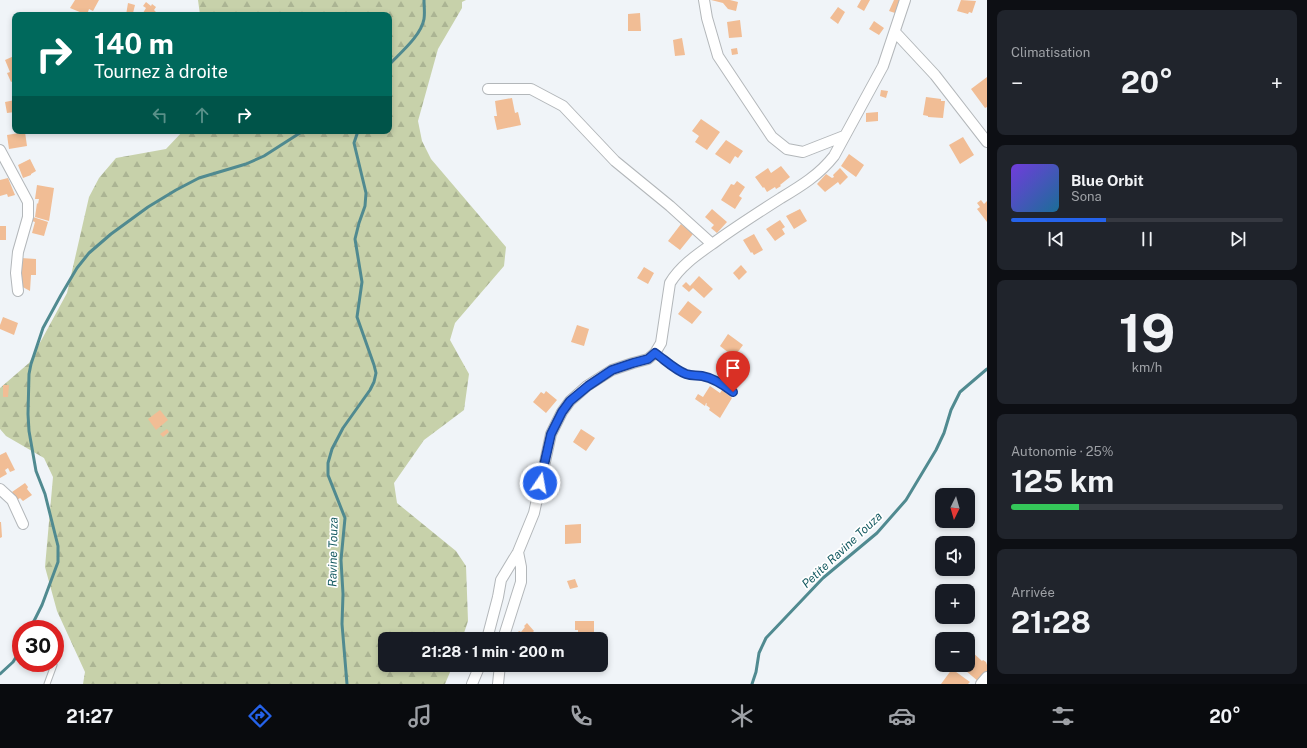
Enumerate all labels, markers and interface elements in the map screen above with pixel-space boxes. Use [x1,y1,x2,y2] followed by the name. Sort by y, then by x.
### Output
[94,27,174,60] text: 140 m
[28,28,80,80] icon: right
[1011,45,1090,60] text: Climatisation
[94,61,228,82] text: Tournez à droite
[1121,64,1173,100] text: 20°
[1011,70,1023,96] text: −
[1271,70,1283,96] text: +
[149,104,171,126] icon: left
[191,104,213,126] icon: ahead
[233,104,255,126] icon: right
[1071,172,1144,189] text: Blue Orbit
[1071,189,1102,204] text: Sona
[1045,228,1067,250] icon: previous
[1136,228,1158,250] icon: pause
[1227,228,1249,250] icon: next
[1119,303,1175,364] text: 19
[716,351,750,392] pin
[722,357,744,379] icon: arrive
[1132,360,1162,375] text: km/h
[1011,444,1114,459] text: Autonomie · 25%
[519,462,561,504] position arrow
[1011,463,1114,499] text: 125 km
[935,488,975,528] north arrow
[935,488,975,672] map controls
[799,509,885,591] water label: Petite Ravine Touza
[325,517,341,587] water label: Ravine Touza
[935,536,975,576] button: sound
[935,584,975,624] button: +
[1011,585,1055,600] text: Arrivée
[1011,604,1091,640] text: 21:28
[12,620,64,672] speed limit sign: 30
[935,632,975,672] button: −
[422,643,564,660] text: 21:28 · 1 min · 200 m
[246,702,274,730] icon: directions
[406,702,434,730] icon: music
[567,702,595,730] icon: phone
[728,702,756,730] icon: climate
[888,702,916,730] icon: car
[1049,702,1077,730] icon: filters
[66,706,113,727] text: 21:27
[1209,706,1241,727] text: 20°

